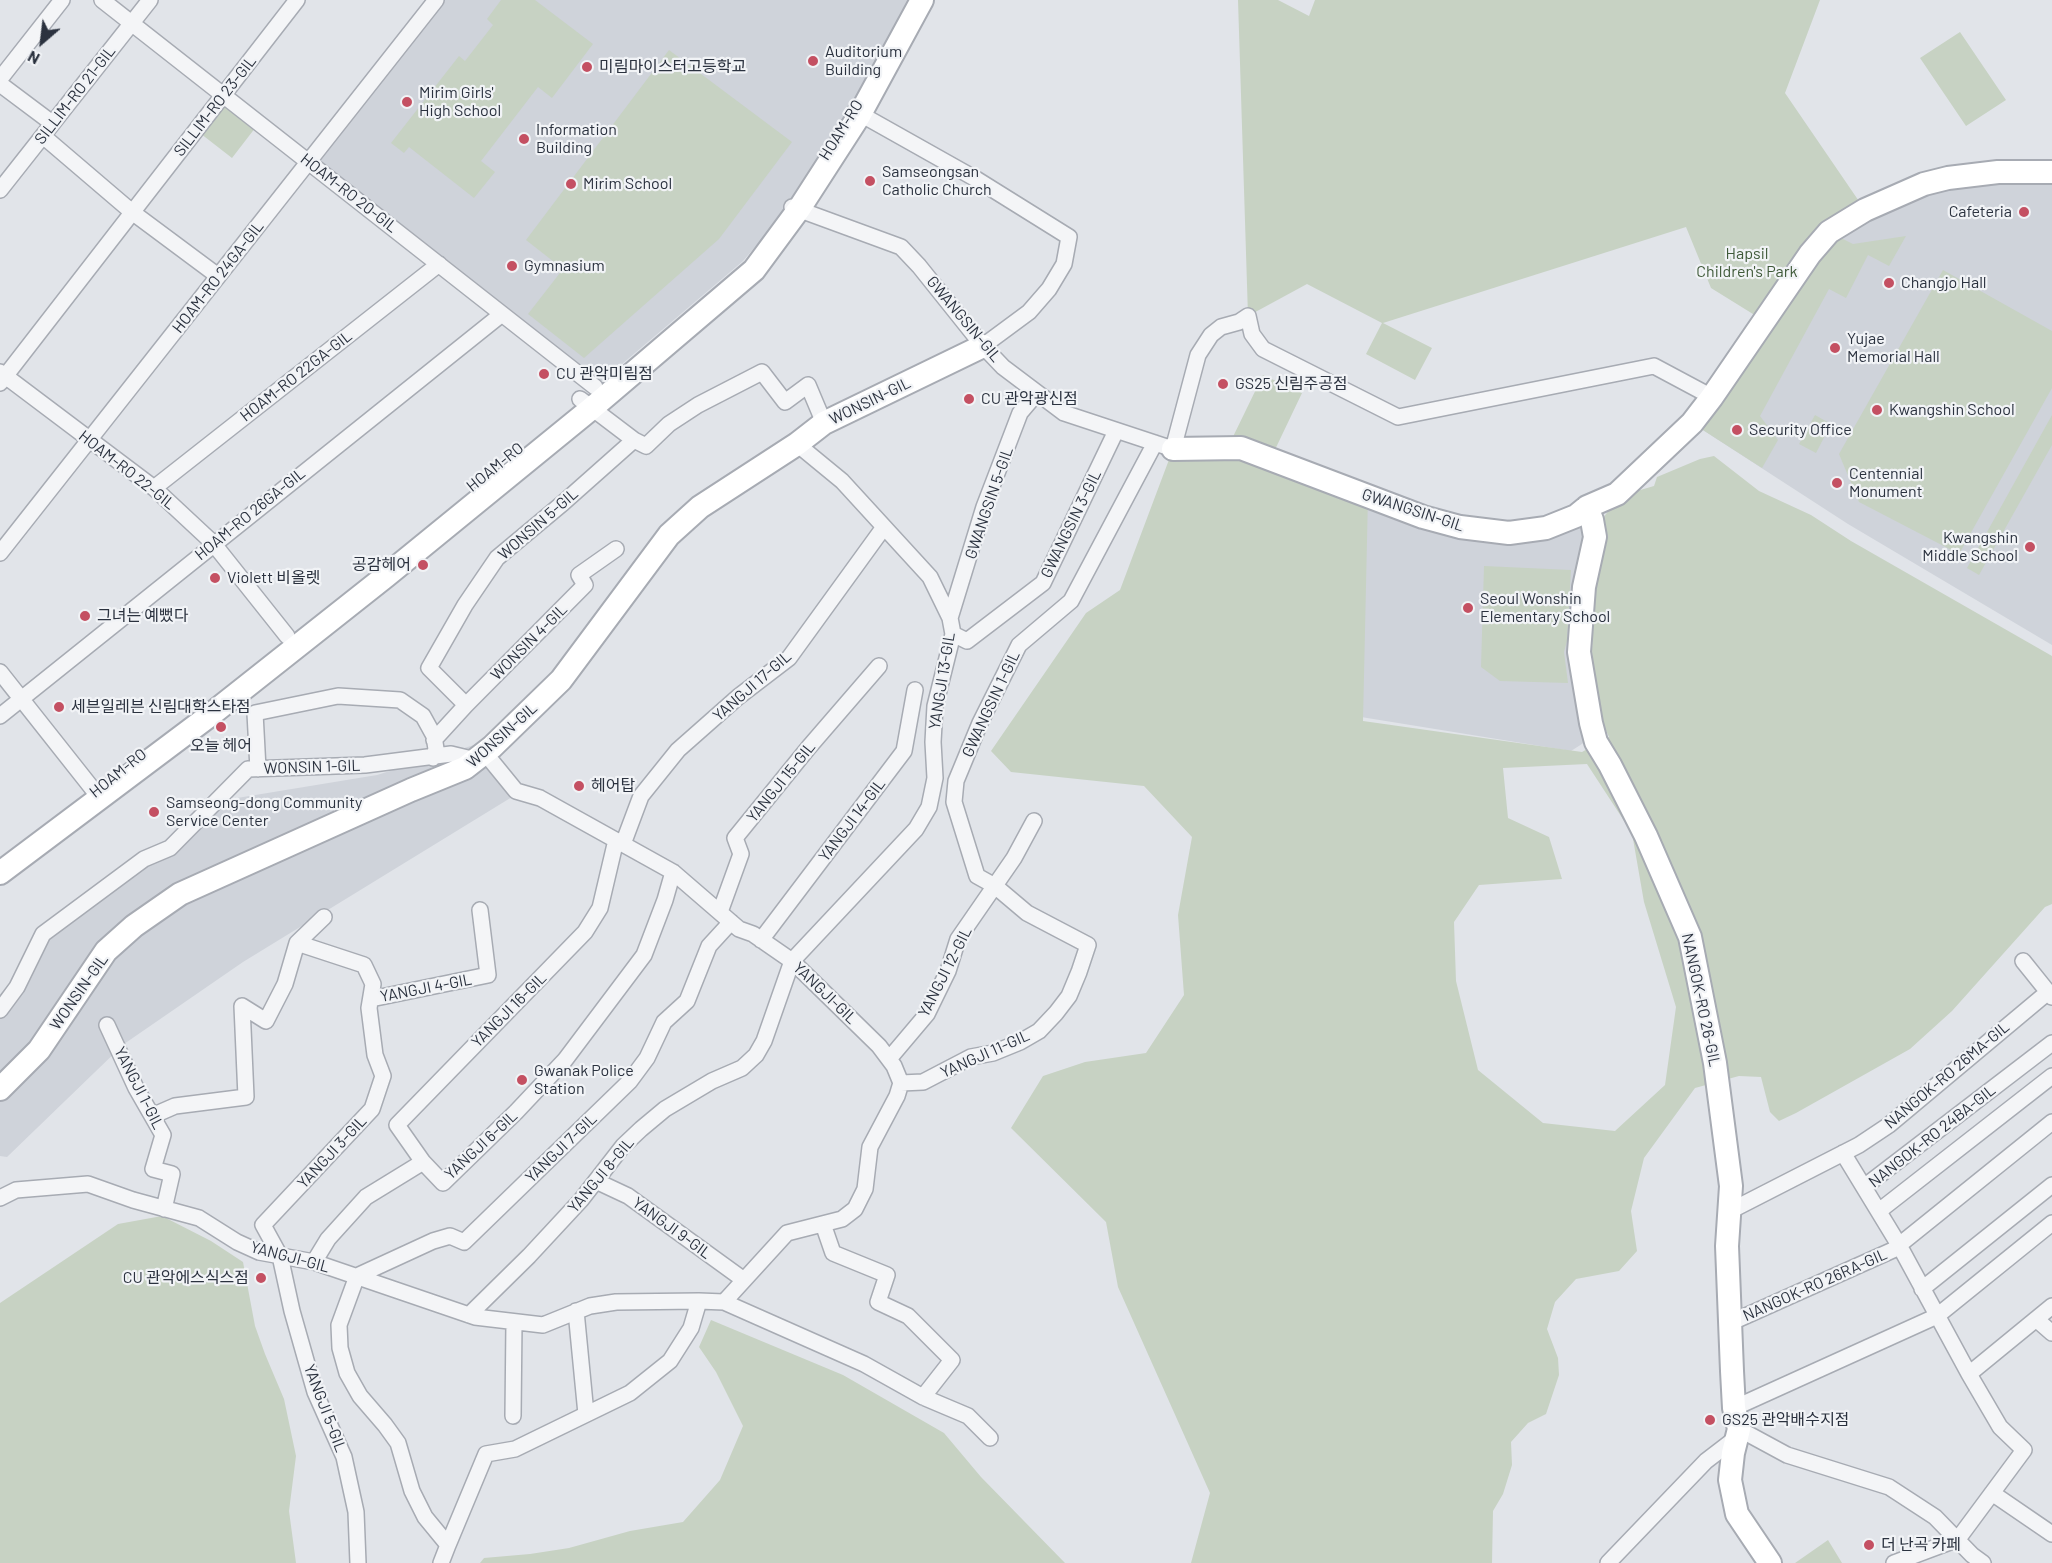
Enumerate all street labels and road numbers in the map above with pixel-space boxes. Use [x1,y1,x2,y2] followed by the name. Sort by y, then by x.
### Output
[31,42,119,148] street label: SILLIM-RO 21-GIL
[170,52,260,160] street label: SILLIM-RO 23-GIL
[815,96,867,164] street label: HOAM-RO
[297,149,401,237] street label: HOAM-RO 20-GIL
[168,217,268,337] street label: HOAM-RO 24GA-GIL
[923,272,1005,366] street label: GWANGSIN-GIL
[236,326,356,426] street label: HOAM-RO 22GA-GIL
[826,373,914,429] street label: WONSIN-GIL
[75,426,179,514] street label: HOAM-RO 22-GIL
[463,438,527,496] street label: HOAM-RO
[961,444,1017,562] street label: GWANGSIN 5-GIL
[191,464,309,564] street label: HOAM-RO 26GA-GIL
[1037,467,1105,581] street label: GWANGSIN 3-GIL
[494,484,582,564] street label: WONSIN 5-GIL
[1360,484,1466,536] street label: GWANGSIN-GIL
[487,600,571,684] street label: WONSIN 4-GIL
[925,631,959,731] street label: YANGJI 13-GIL
[709,647,795,725] street label: YANGJI 17-GIL
[958,648,1024,760] street label: GWANGSIN 1-GIL
[463,698,541,772] street label: WONSIN-GIL
[743,738,819,826] street label: YANGJI 15-GIL
[86,744,150,802] street label: HOAM-RO
[263,756,361,778] street label: WONSIN 1-GIL
[815,775,889,865] street label: YANGJI 14-GIL
[914,924,976,1020] street label: YANGJI 12-GIL
[1677,931,1725,1069] street label: NANGOK-RO 26-GIL
[46,950,112,1034] street label: WONSIN-GIL
[789,958,861,1028] street label: YANGJI-GIL
[467,968,551,1052] street label: YANGJI 16-GIL
[378,970,474,1006] street label: YANGJI 4-GIL
[1881,1017,2013,1133] street label: NANGOK-RO 26MA-GIL
[937,1026,1033,1082] street label: YANGJI 11-GIL
[110,1044,168,1132] street label: YANGJI 1-GIL
[1865,1080,1999,1192] street label: NANGOK-RO 24BA-GIL
[441,1106,521,1184] street label: YANGJI 6-GIL
[521,1109,601,1187] street label: YANGJI 7-GIL
[293,1112,371,1192] street label: YANGJI 3-GIL
[564,1133,638,1217] street label: YANGJI 8-GIL
[629,1193,715,1263] street label: YANGJI 9-GIL
[248,1237,332,1277] street label: YANGJI-GIL
[1740,1245,1890,1325] street label: NANGOK-RO 26RA-GIL
[299,1361,351,1455] street label: YANGJI 5-GIL

